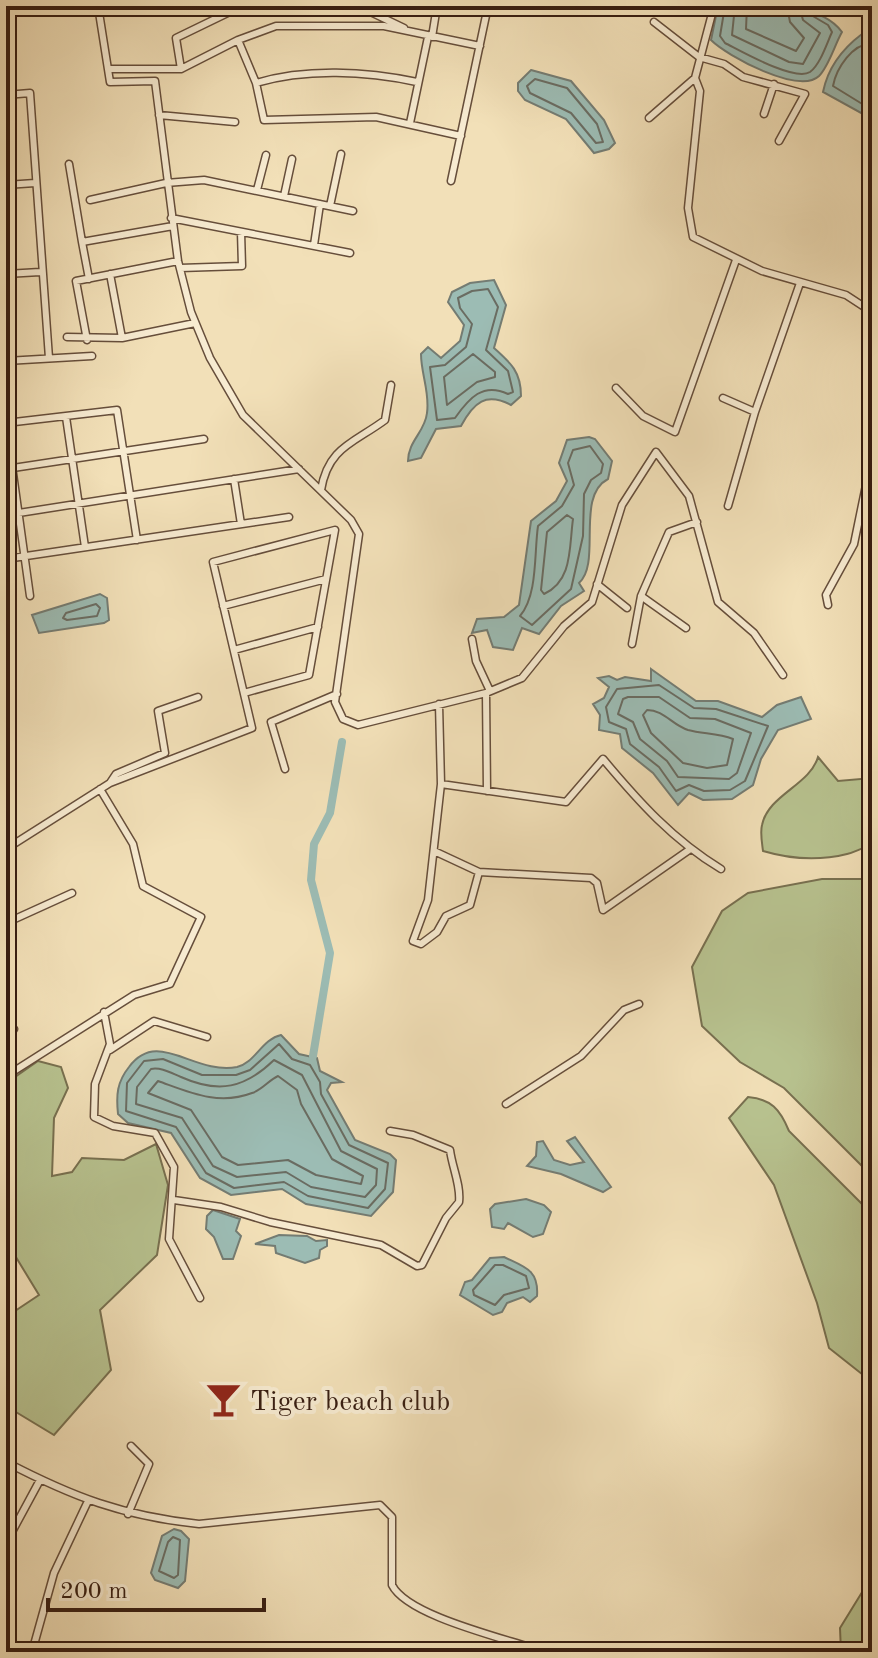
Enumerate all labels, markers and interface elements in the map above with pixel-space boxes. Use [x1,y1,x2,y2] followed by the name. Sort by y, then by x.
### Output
[205,1381,243,1419] bar icon: Tiger beach club
[250,1389,450,1417] place label: Tiger beach club
[48,1562,264,1612] scale bar
[60,1580,128,1604] text: 200 m

